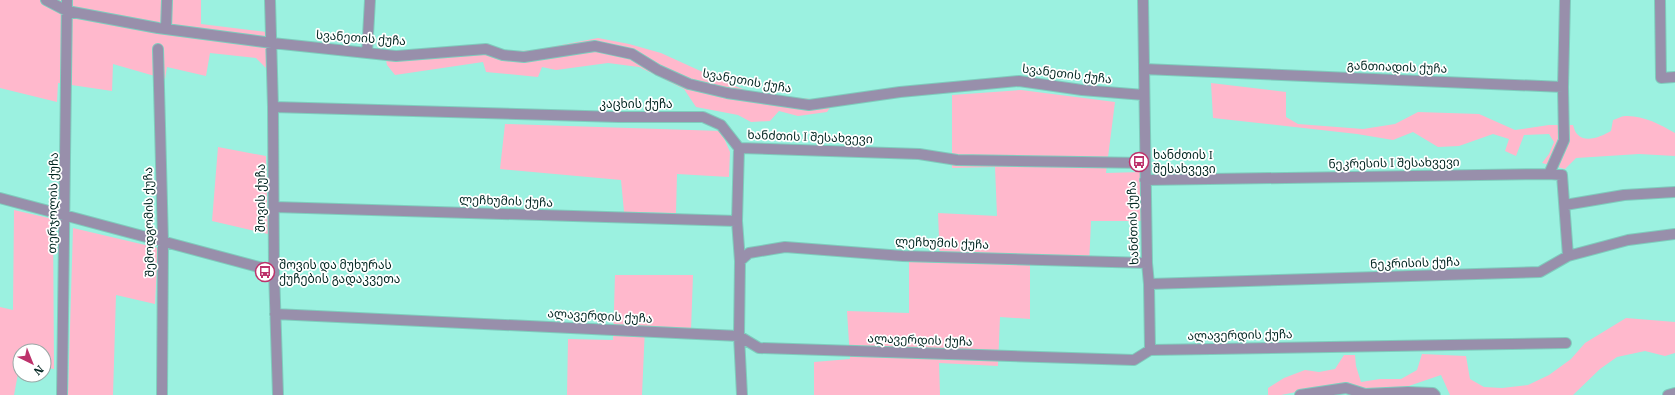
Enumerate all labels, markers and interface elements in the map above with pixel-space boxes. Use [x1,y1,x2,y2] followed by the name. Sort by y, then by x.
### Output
[316,27,406,48] street label: სვანეთის ქუჩა
[1347,57,1447,77] street label: განთიადის ქუჩა
[1021,61,1113,86] street label: სვანეთის ქუჩა
[701,65,793,96] street label: სვანეთის ქუჩა
[599,96,673,111] street label: კაცხის ქუჩა
[747,127,873,146] street label: ხანძთის I შესახვევი
[1153,147,1216,176] place label: ხანძთის I შესახვევი
[1128,151,1150,173] bus stop icon: ხანძთის I შესახვევი
[44,152,62,254] street label: თერჯოლის ქუჩა
[1328,154,1460,171] street label: ნეკრესის I შესახვევი
[253,164,268,232] street label: შოვის ქუჩა
[140,167,158,277] street label: შემოდგომის ქუჩა
[1124,181,1141,265] street label: ხანძთის ქუჩა
[459,191,553,211] street label: ლეჩხუმის ქუჩა
[895,233,989,253] street label: ლეჩხუმის ქუჩა
[1370,253,1460,272] street label: ნეკრისის ქუჩა
[279,257,400,287] place label: შოვის და მუხურას ქუჩების გადაკვეთა
[254,261,276,283] bus stop icon: შოვის და მუხურას ქუჩების გადაკვეთა
[547,305,653,327] street label: ალავერდის ქუჩა
[1187,326,1293,344] street label: ალავერდის ქუჩა
[867,330,973,350] street label: ალავერდის ქუჩა
[12,343,52,383] north arrow
[31,362,47,379] text: N

